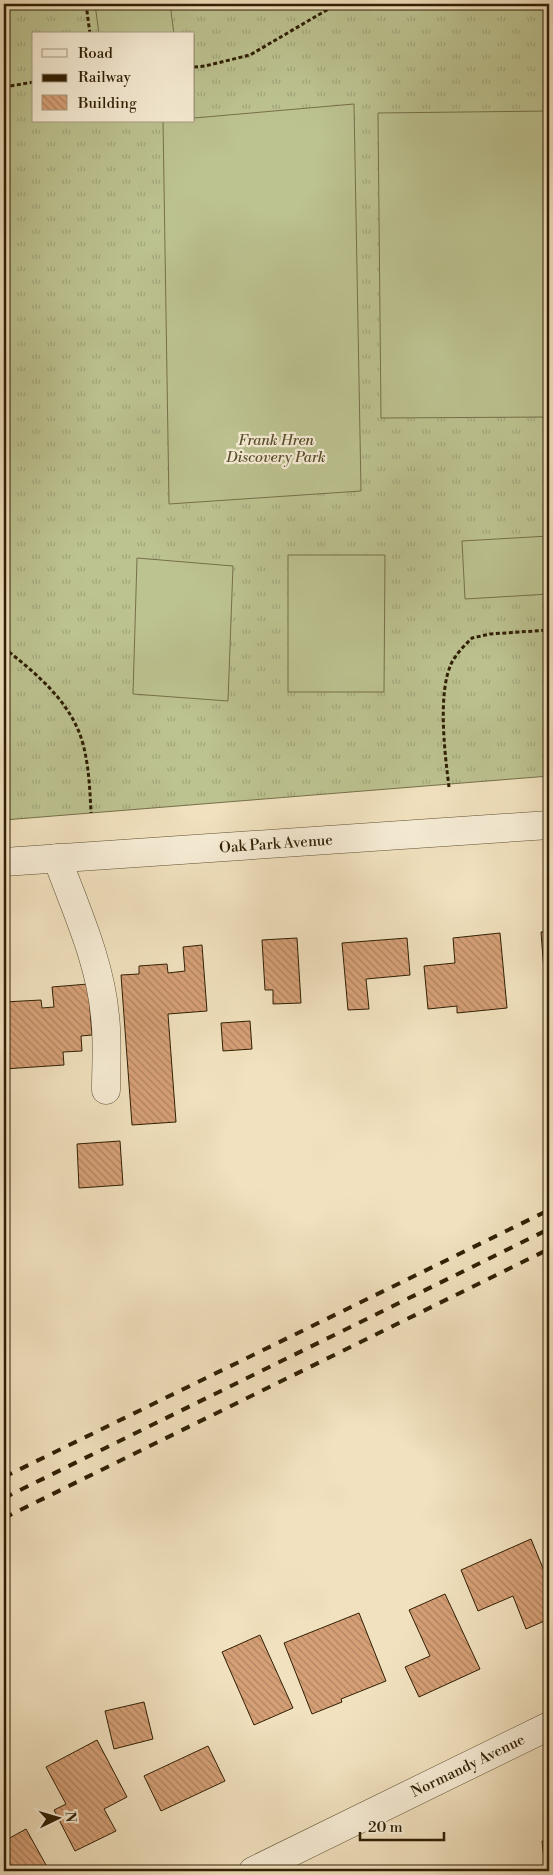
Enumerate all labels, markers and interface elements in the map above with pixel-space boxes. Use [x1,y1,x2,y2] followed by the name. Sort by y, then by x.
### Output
[32,32,195,122] legend
[78,44,113,63] text: Road
[78,68,132,87] text: Railway
[77,94,137,113] text: Building
[225,431,326,467] park label: Frank Hren Discovery Park
[218,831,334,857] street label: Oak Park Avenue
[408,1730,528,1802] street label: Normandy Avenue
[32,1792,82,1842] north arrow
[360,1810,444,1842] scale bar
[61,1811,79,1823] text: N
[368,1818,403,1837] text: 20 m

